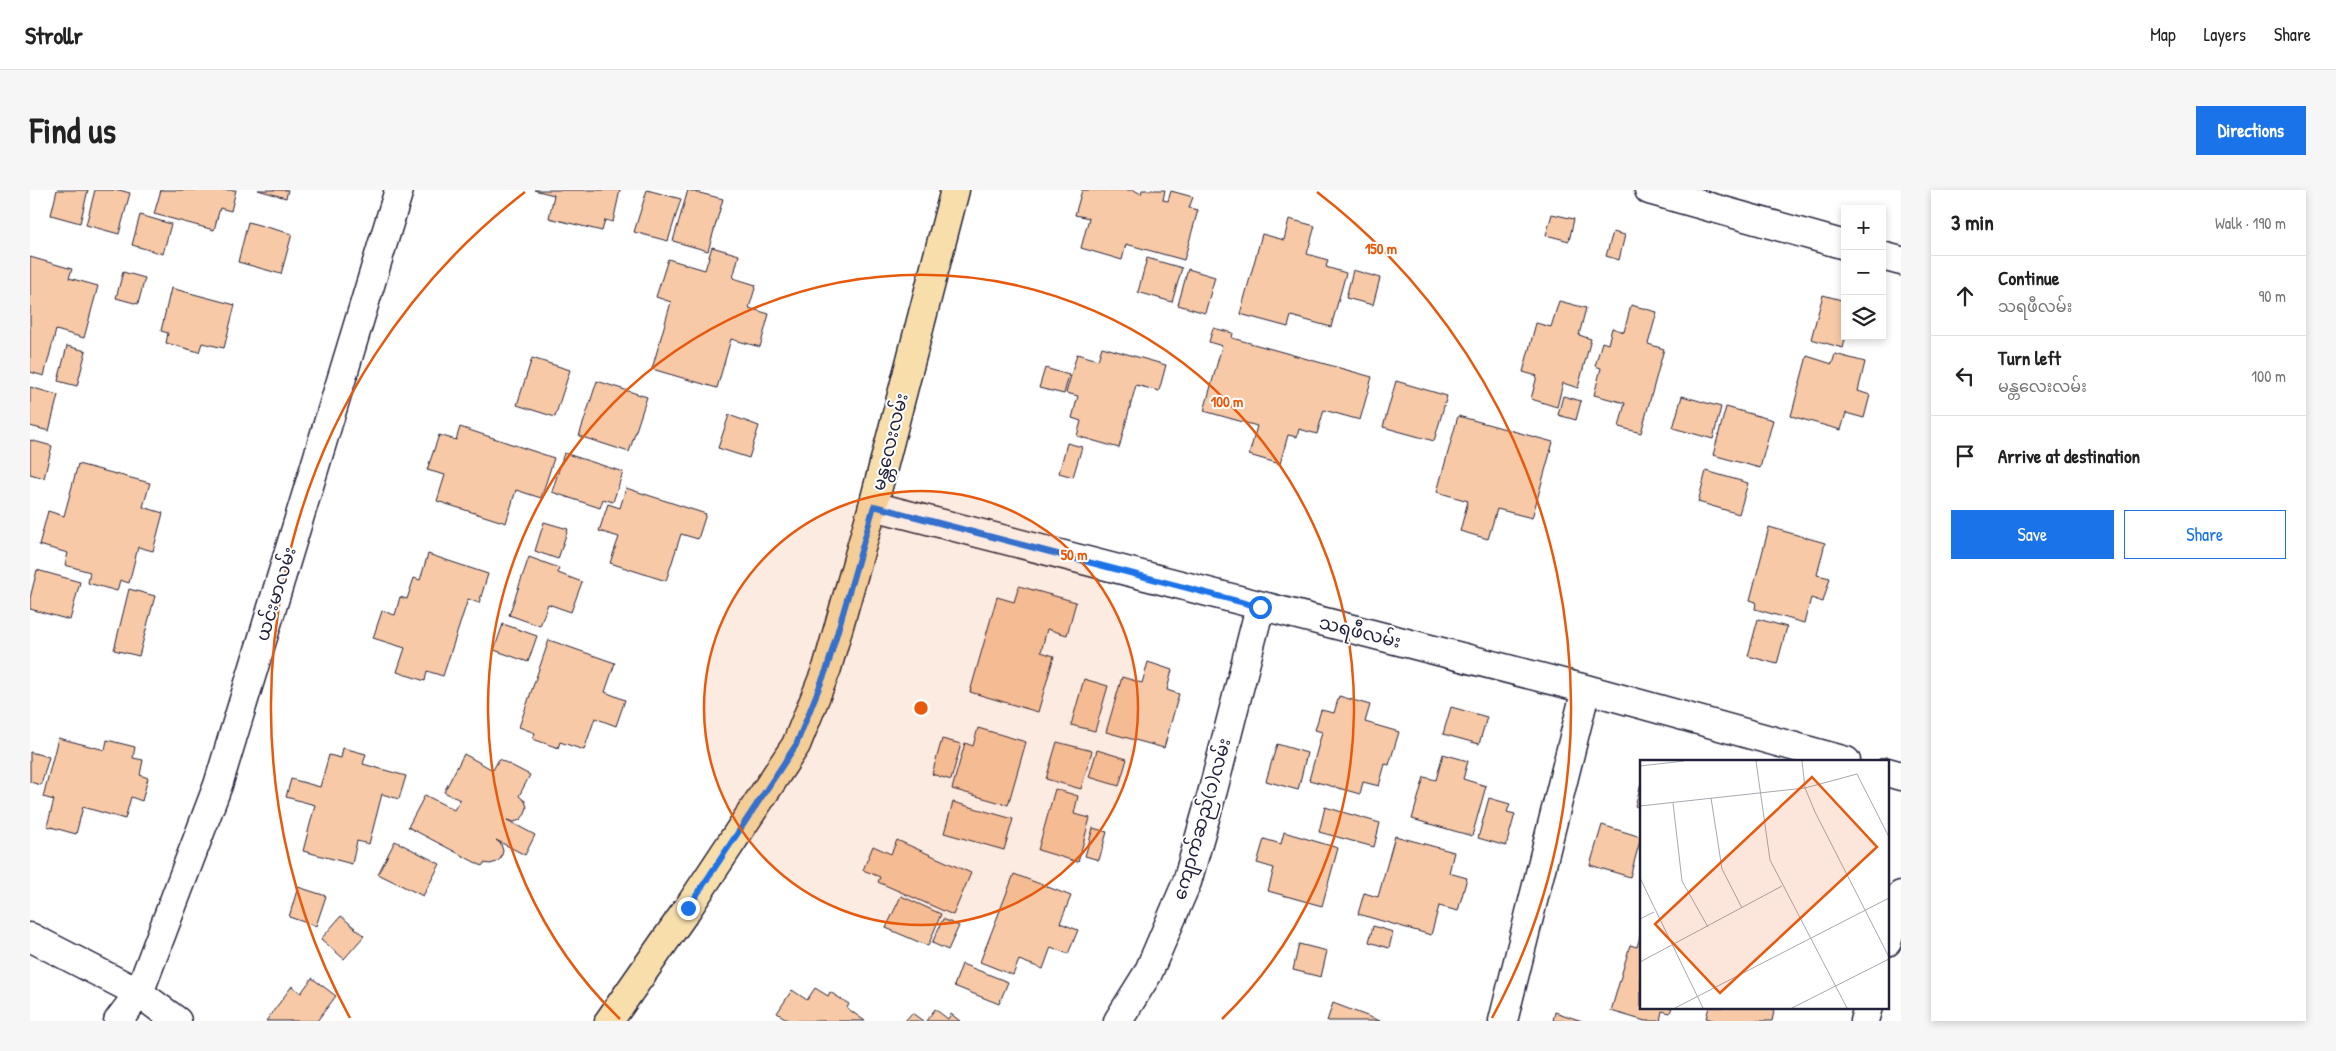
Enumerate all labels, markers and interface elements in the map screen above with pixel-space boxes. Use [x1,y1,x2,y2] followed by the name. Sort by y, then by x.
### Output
[25,19,83,51] text: Strollr
[2150,22,2176,47] text: Map
[2204,22,2246,47] text: Layers
[2274,22,2311,47] text: Share
[2196,106,2306,155] button: Directions
[30,107,116,154] text: Find us
[1841,205,1886,340] map controls
[1841,205,1886,250] button: +
[1951,208,1994,237] text: 3 min
[2215,212,2286,234] text: Walk · 190 m
[1365,238,1397,259] text: 150 m
[1841,250,1886,295] button: −
[1998,265,2059,291] text: Continue
[1951,282,1979,310] icon: ahead
[2258,285,2286,307] text: 90 m
[1841,295,1886,340] button: layers
[1998,295,2072,317] text: သရဖီလမ်း
[1998,345,2061,371] text: Turn left
[1951,362,1979,390] icon: left
[2251,365,2286,387] text: 100 m
[1998,375,2087,397] text: မန္တလေးလမ်း
[865,390,917,494] street label: မန္တလေးလမ်း
[1211,391,1243,412] text: 100 m
[1951,442,1979,470] icon: arrive
[1998,443,2140,469] text: Arrive at destination
[1951,510,2114,559] button: Save
[2124,510,2286,559] button: Share
[249,544,302,644] street label: ယင်းမာလမ်း
[1061,544,1087,565] text: 50 m
[1249,596,1272,619] route start
[1316,608,1404,657] street label: သရဖီလမ်း
[912,699,930,717] centre of rings
[1166,735,1239,903] street label: ကျောက်ဆည်(၁)လမ်း
[1640,760,1888,1008] inset map
[677,897,700,920] route end

